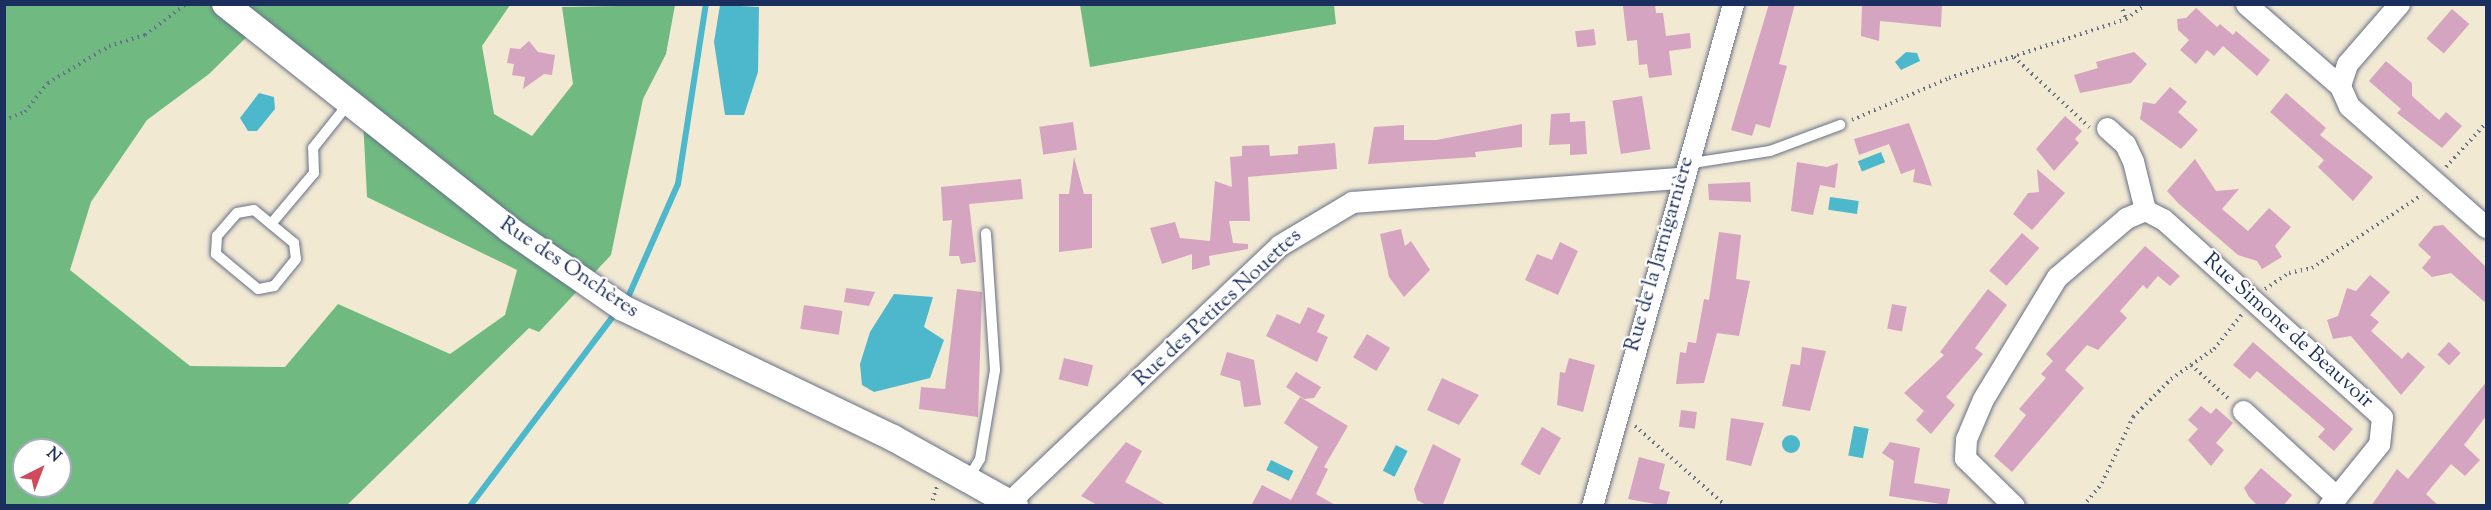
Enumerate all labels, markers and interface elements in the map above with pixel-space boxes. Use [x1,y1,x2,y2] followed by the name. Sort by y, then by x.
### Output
[1620,154,1700,354] street label: Rue de la Jarnigarnière
[495,212,643,324] street label: Rue des Onchères
[1129,224,1307,392] street label: Rue des Petites Nouettes
[2198,248,2378,414] street label: Rue Simone de Beauvoir
[12,438,72,498] north arrow
[41,443,65,469] text: N

